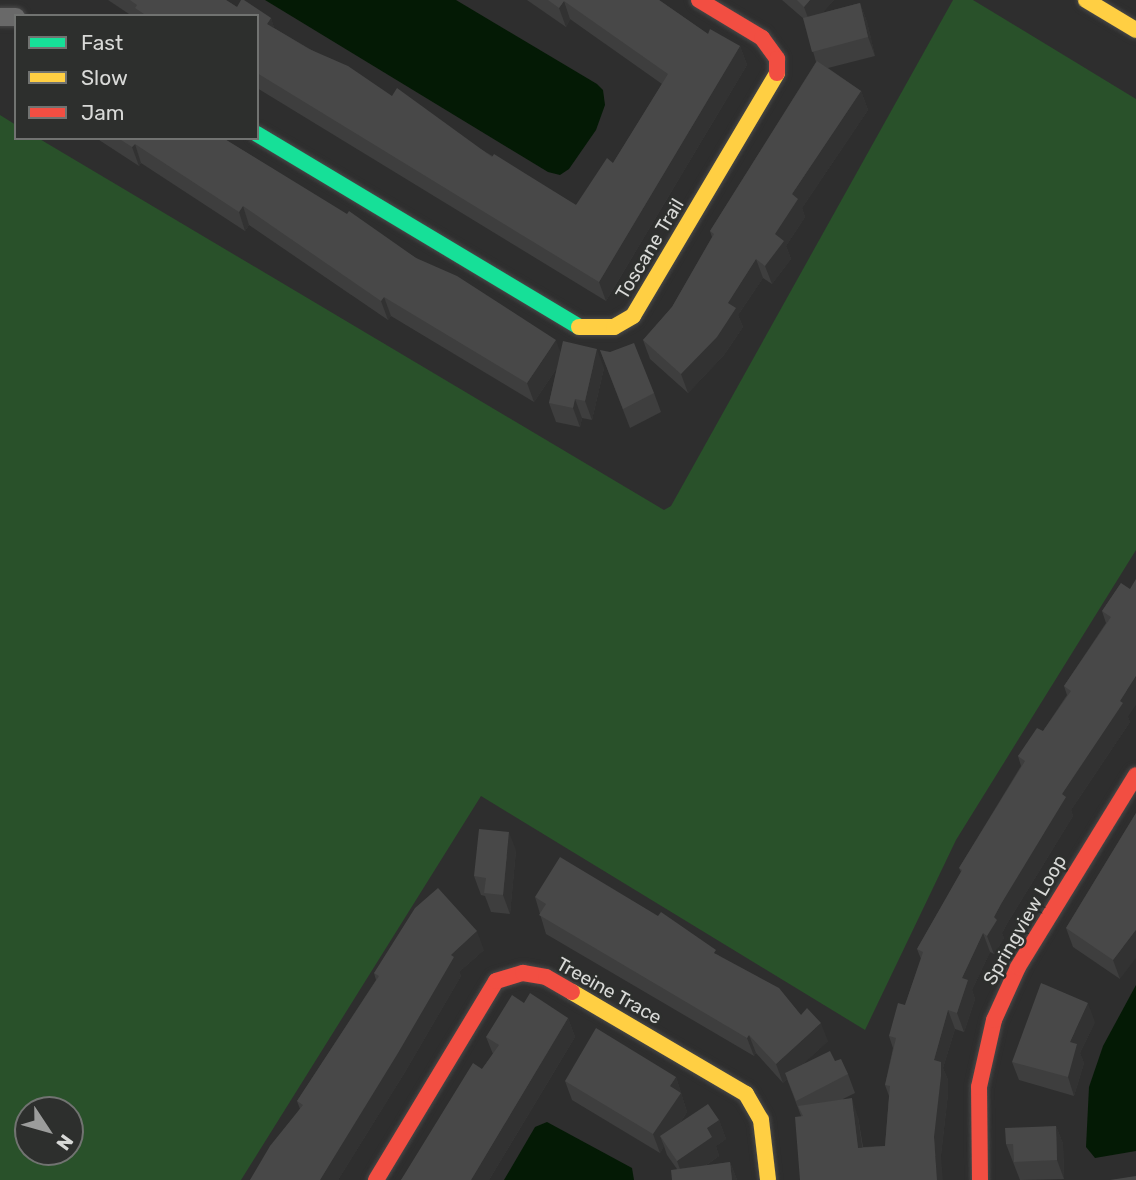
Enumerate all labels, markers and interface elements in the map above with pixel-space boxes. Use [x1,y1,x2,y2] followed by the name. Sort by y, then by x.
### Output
[14,14,259,140] legend
[81,30,123,55] text: Fast
[81,65,128,90] text: Slow
[81,100,125,125] text: Jam
[611,194,689,304] street label: Toscane Trail
[978,851,1072,989] street label: Springview Loop
[552,953,666,1029] street label: Treeine Trace
[14,1096,84,1166] north arrow
[51,1130,78,1155] text: N

